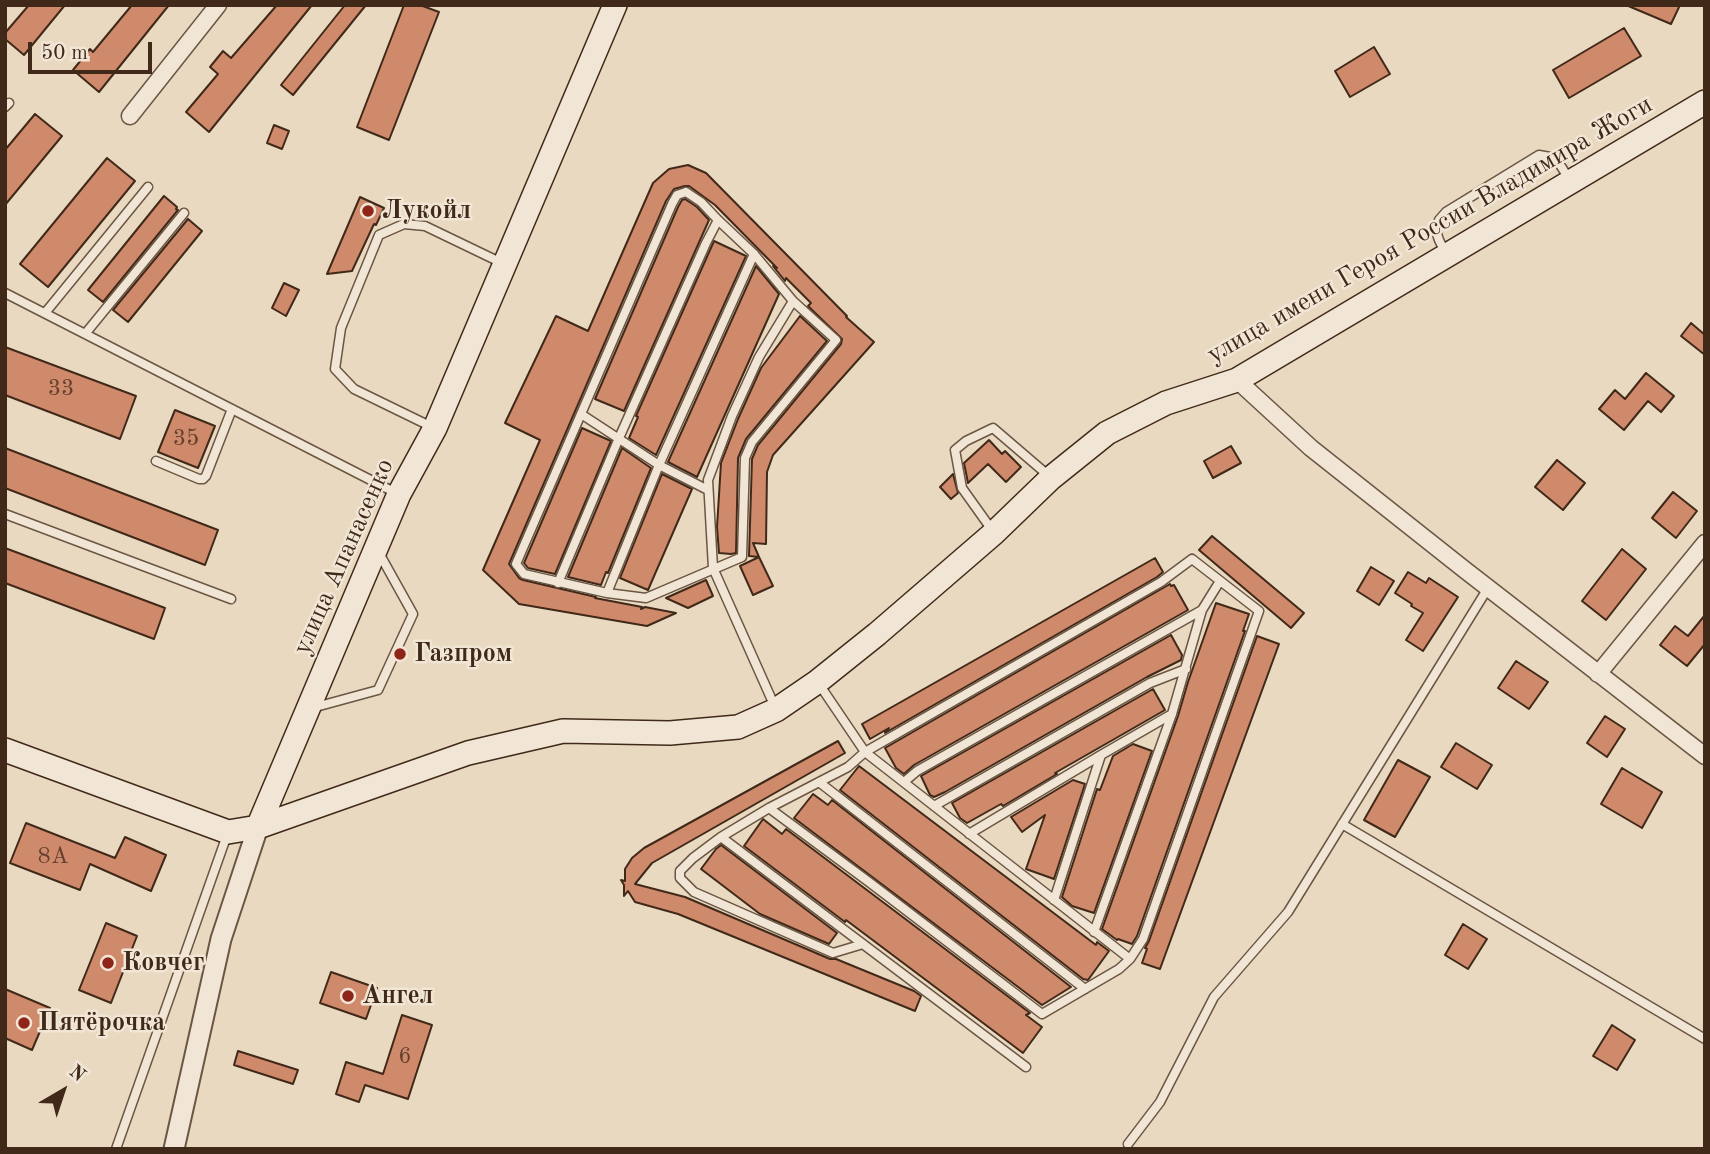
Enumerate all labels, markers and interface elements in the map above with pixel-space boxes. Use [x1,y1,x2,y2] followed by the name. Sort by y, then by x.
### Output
[32,28,156,72] scale bar
[41,43,88,64] text: 50 m
[1202,89,1658,371] street label: улица имени Героя России Владимира Жоги
[382,195,471,227] place label: Лукойл
[360,203,376,219] marker: Лукойл
[48,375,74,403] house number: 33
[173,425,199,453] house number: 35
[287,454,401,660] street label: улица Апанасенко
[414,638,513,670] place label: Газпром
[392,646,408,662] marker: Газпром
[38,843,68,871] house number: 8А
[122,947,205,979] place label: Ковчег
[100,955,116,971] marker: Ковчег
[362,980,433,1012] place label: Ангел
[340,988,356,1004] marker: Ангел
[38,1007,166,1039] place label: Пятёрочка
[16,1015,32,1031] marker: Пятёрочка
[398,1043,412,1071] house number: 6
[28,1056,98,1126] north arrow
[65,1062,88,1086] text: N

